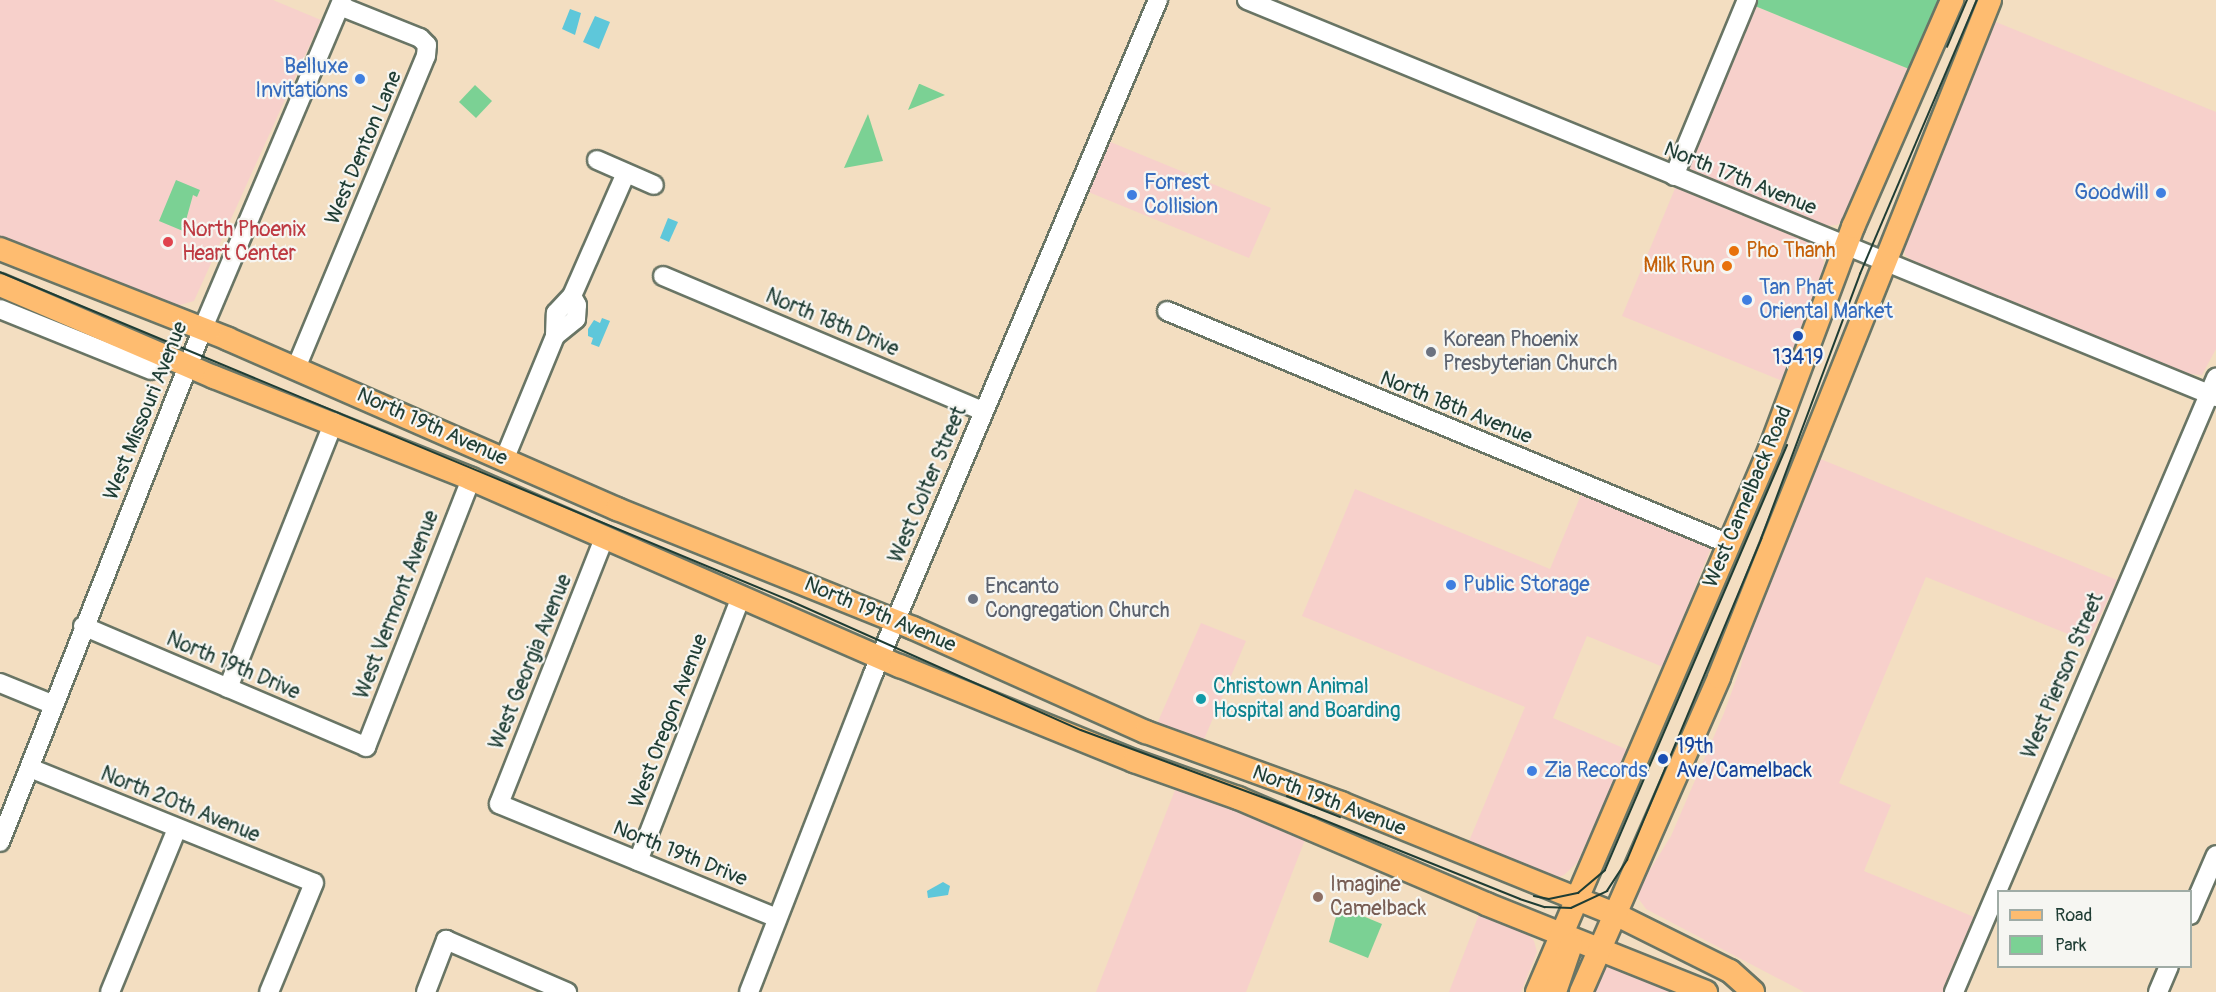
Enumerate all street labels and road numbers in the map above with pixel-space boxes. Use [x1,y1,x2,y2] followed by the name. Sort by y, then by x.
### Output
[320,67,408,229] street label: West Denton Lane
[1660,137,1820,221] street label: North 17th Avenue
[762,284,902,362] street label: North 18th Drive
[99,318,193,504] street label: West Missouri Avenue
[1376,366,1536,450] street label: North 18th Avenue
[353,382,511,472] street label: North 19th Avenue
[1698,402,1798,592] street label: West Camelback Road
[884,403,972,567] street label: West Colter Street
[349,507,445,703] street label: West Vermont Avenue
[484,571,578,753] street label: West Georgia Avenue
[800,572,960,658] street label: North 19th Avenue
[2017,589,2109,763] street label: West Pierson Street
[162,627,304,705] street label: North 19th Drive
[624,631,714,811] street label: West Oregon Avenue
[1249,760,1409,842] street label: North 19th Avenue
[97,762,263,848] street label: North 20th Avenue
[609,816,751,892] street label: North 19th Drive

